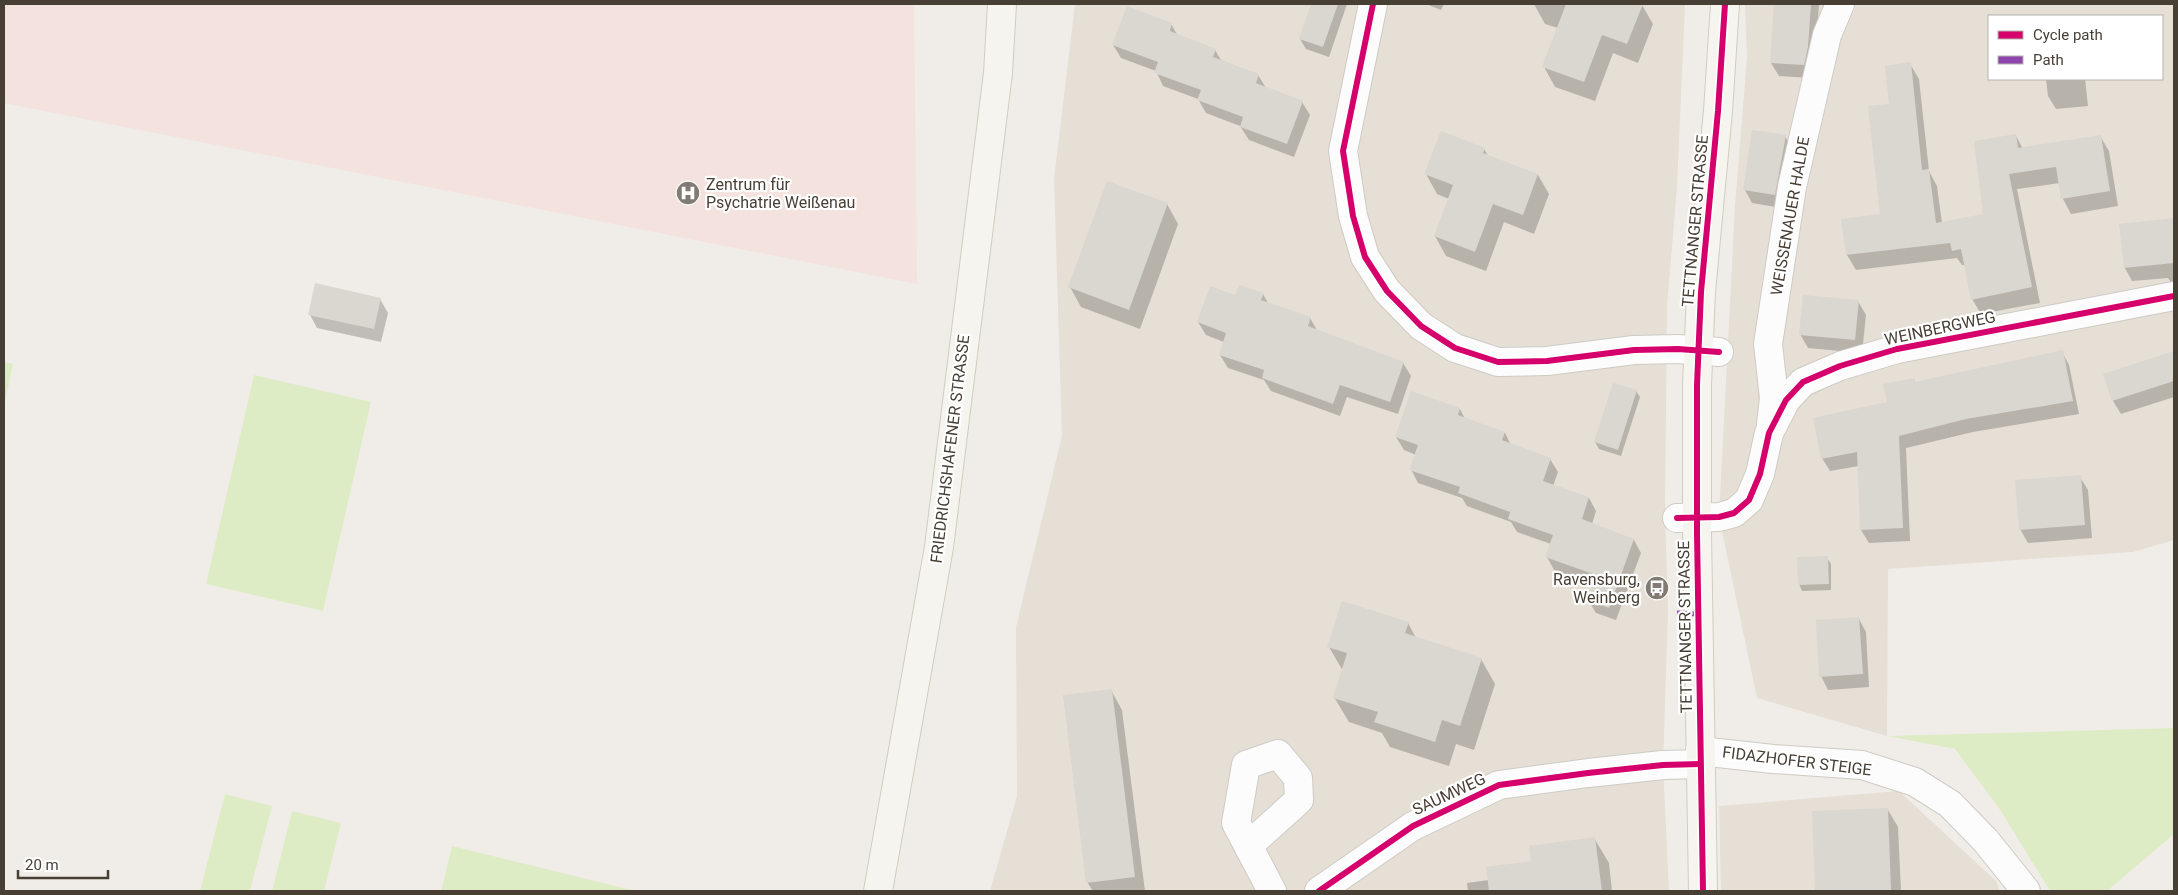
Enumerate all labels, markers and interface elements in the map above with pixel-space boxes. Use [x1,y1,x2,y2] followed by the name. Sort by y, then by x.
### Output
[1988,15,2163,80] legend
[2033,26,2103,44] text: Cycle path
[2033,51,2064,69] text: Path
[1678,134,1712,308] street label: TETTNANGER STRASSE
[1767,135,1813,297] street label: WEISSENAUER HALDE
[706,175,855,212] place label: Zentrum für Psychatrie Weißenau
[675,180,701,206] hospital icon: Zentrum für Psychatrie Weißenau
[1883,307,1997,349] street label: WEINBERGWEG
[927,334,973,564] street label: FRIEDRICHSHAFENER STRASSE
[1674,541,1696,713] street label: TETTNANGER STRASSE
[1553,570,1640,607] place label: Ravensburg, Weinberg
[1644,575,1670,601] bus stop icon: Ravensburg, Weinberg
[1721,742,1873,780] street label: FIDAZHOFER STEIGE
[1409,769,1489,819] street label: SAUMWEG
[18,848,108,880] scale bar
[25,856,59,874] text: 20 m

